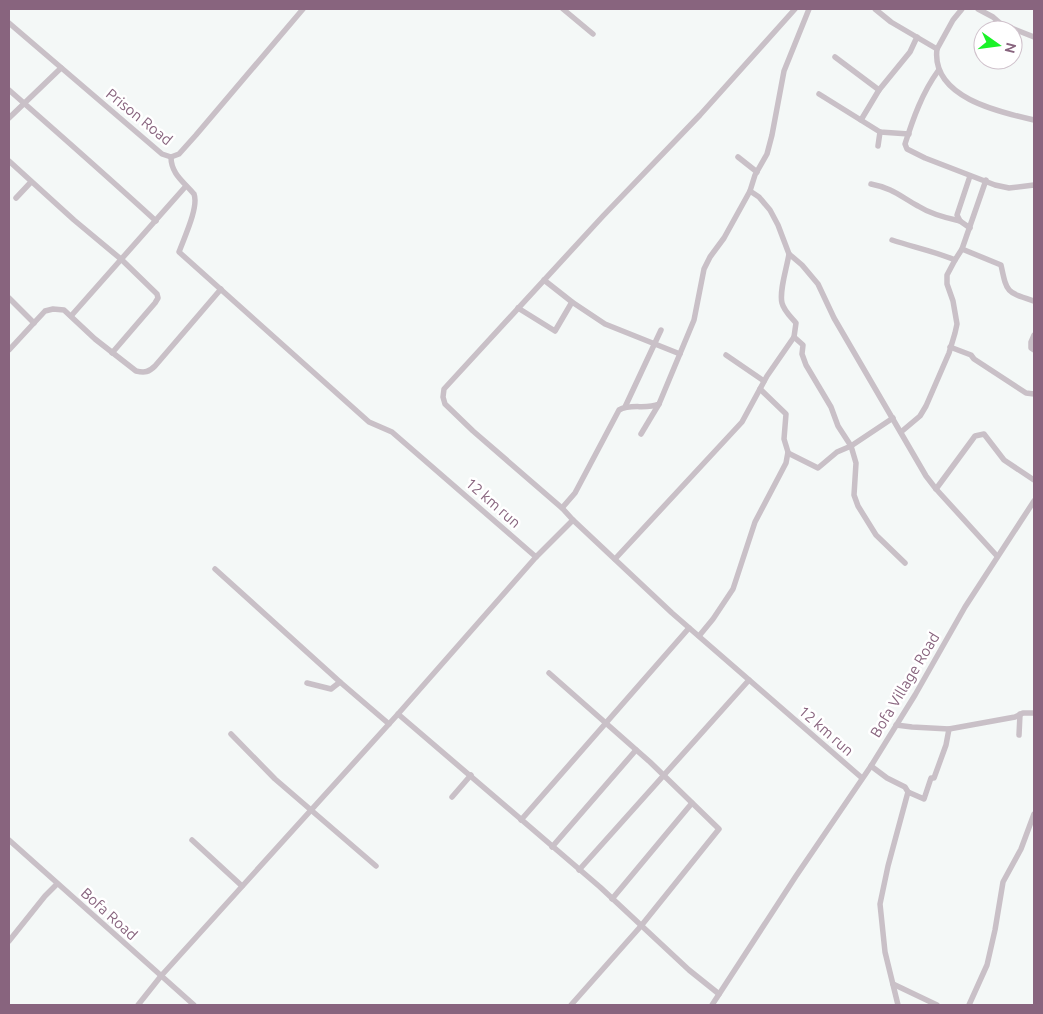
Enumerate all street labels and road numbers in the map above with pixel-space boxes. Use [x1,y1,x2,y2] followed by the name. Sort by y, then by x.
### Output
[103,85,176,148] street label: Prison Road
[462,474,524,531] street label: 12 km run
[867,629,943,740] street label: Bofa Village Road
[795,702,857,759] street label: 12 km run
[78,884,141,943] street label: Bofa Road

